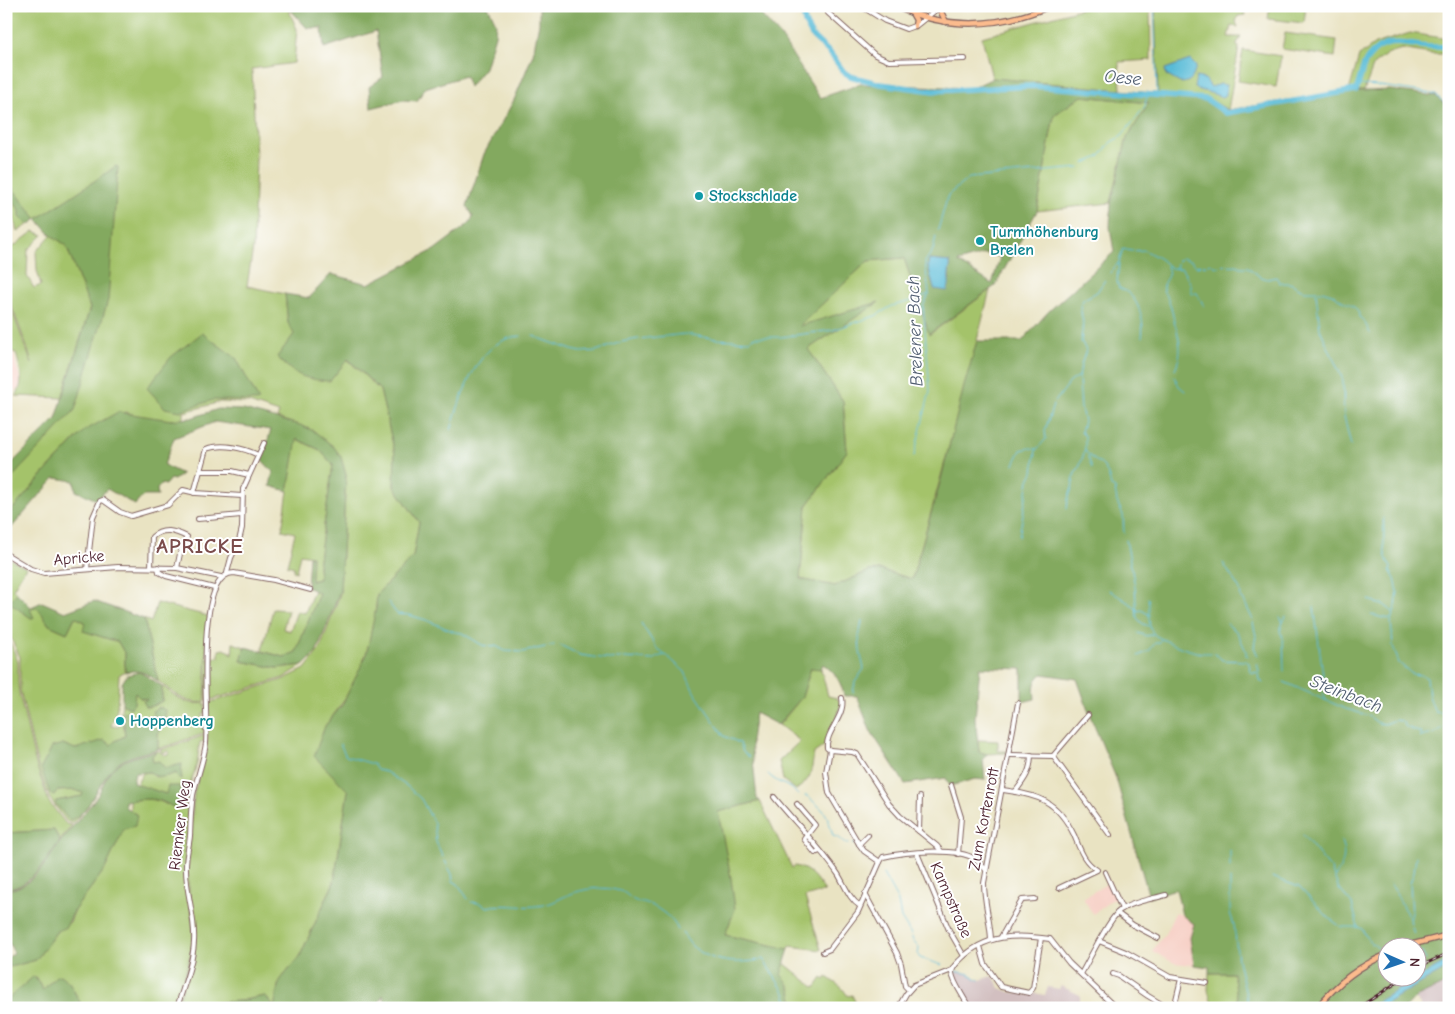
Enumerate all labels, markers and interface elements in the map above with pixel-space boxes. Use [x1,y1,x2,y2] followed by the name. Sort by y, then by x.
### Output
[1104,66,1142,90] water label: Oese
[709,187,797,205] place label: Stockschlade
[693,190,705,202] marker: Stockschlade
[990,223,1099,259] place label: Turmhöhenburg Brelen
[974,235,986,247] marker: Turmhöhenburg Brelen
[903,275,927,387] water label: Brelener Bach
[156,534,244,558] district label: APRICKE
[53,547,105,569] street label: Apricke
[1307,671,1385,717] water label: Steinbach
[130,712,214,730] place label: Hoppenberg
[114,715,126,727] marker: Hoppenberg
[965,766,1003,872] street label: Zum Kortenrott
[166,779,194,871] street label: Riemker Weg
[926,859,976,941] street label: Kampstraße
[1378,936,1428,986] north arrow
[1406,958,1423,967] text: N

